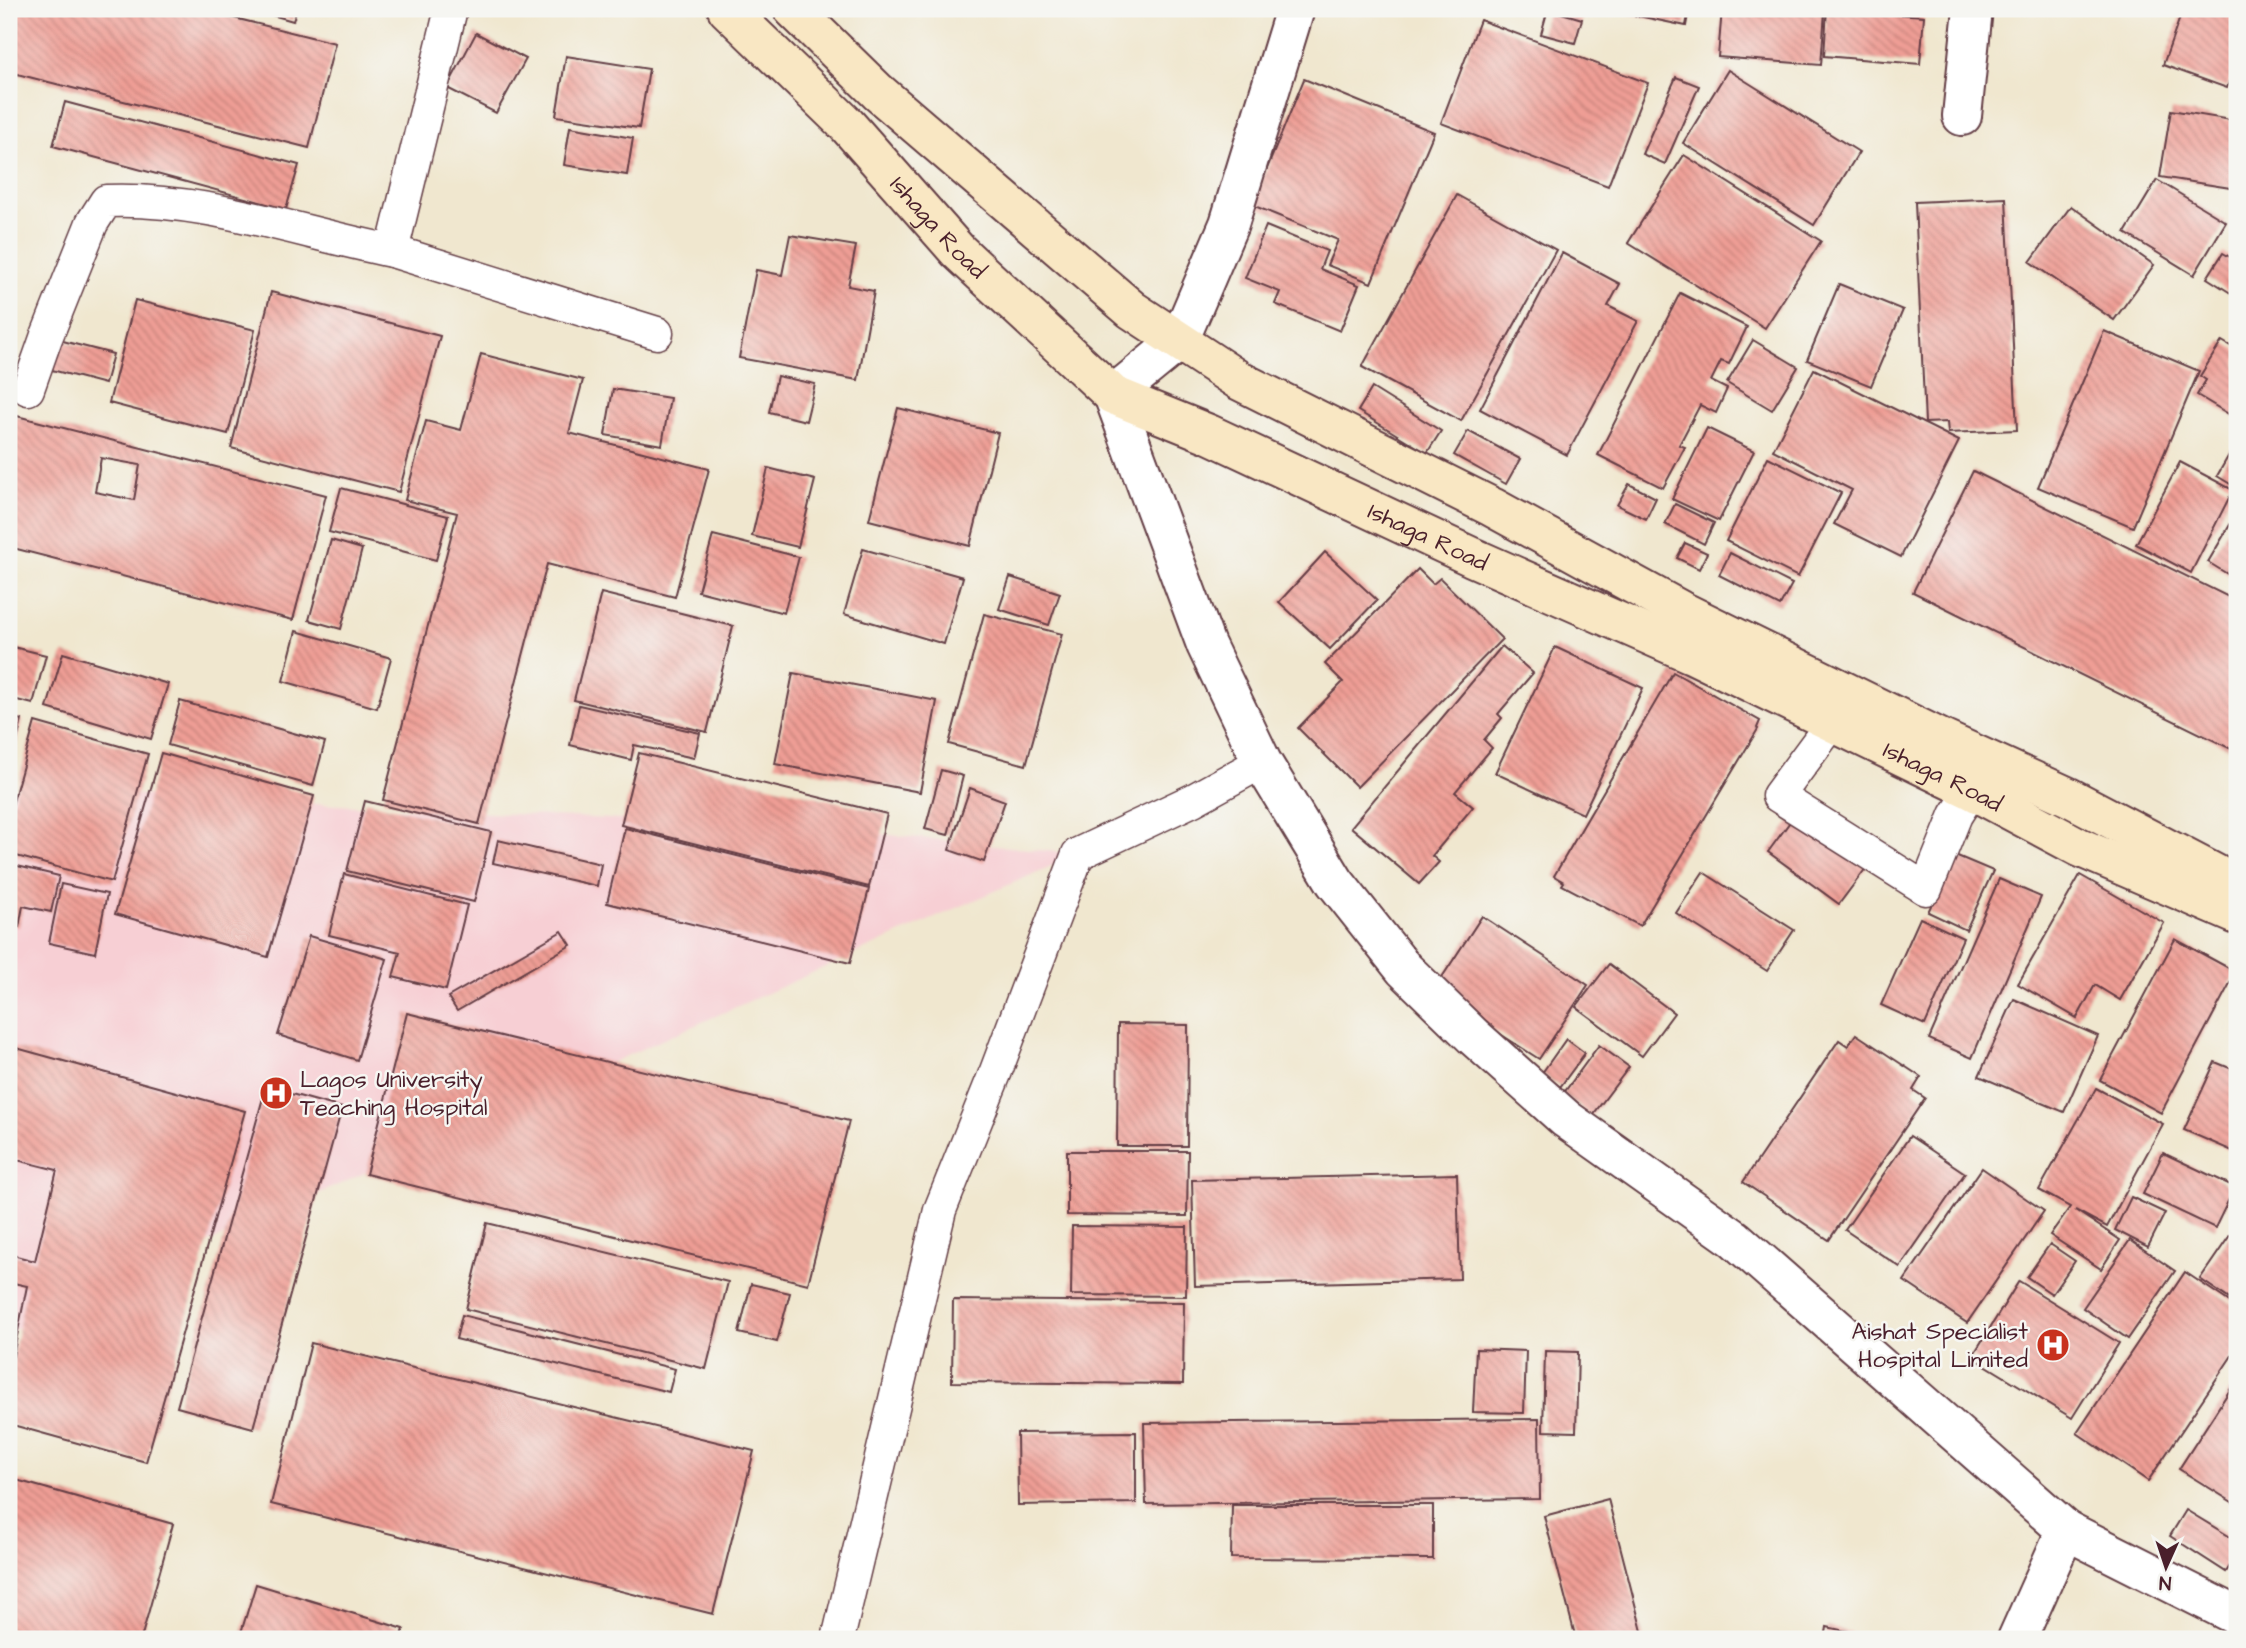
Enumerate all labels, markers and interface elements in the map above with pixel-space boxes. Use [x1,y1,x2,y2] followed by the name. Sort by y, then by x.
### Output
[881,169,994,287] street label: Ishaga Road
[1362,495,1493,580] street label: Ishaga Road
[1877,733,2008,821] street label: Ishaga Road
[300,1063,488,1126] place label: Lagos University Teaching Hospital
[257,1074,295,1112] hospital icon: Lagos University Teaching Hospital
[1852,1315,2028,1377] place label: Aishat Specialist Hospital Limited
[2034,1326,2072,1364] hospital icon: Aishat Specialist Hospital Limited
[2130,1532,2200,1602] north arrow
[2158,1569,2172,1596] text: N

